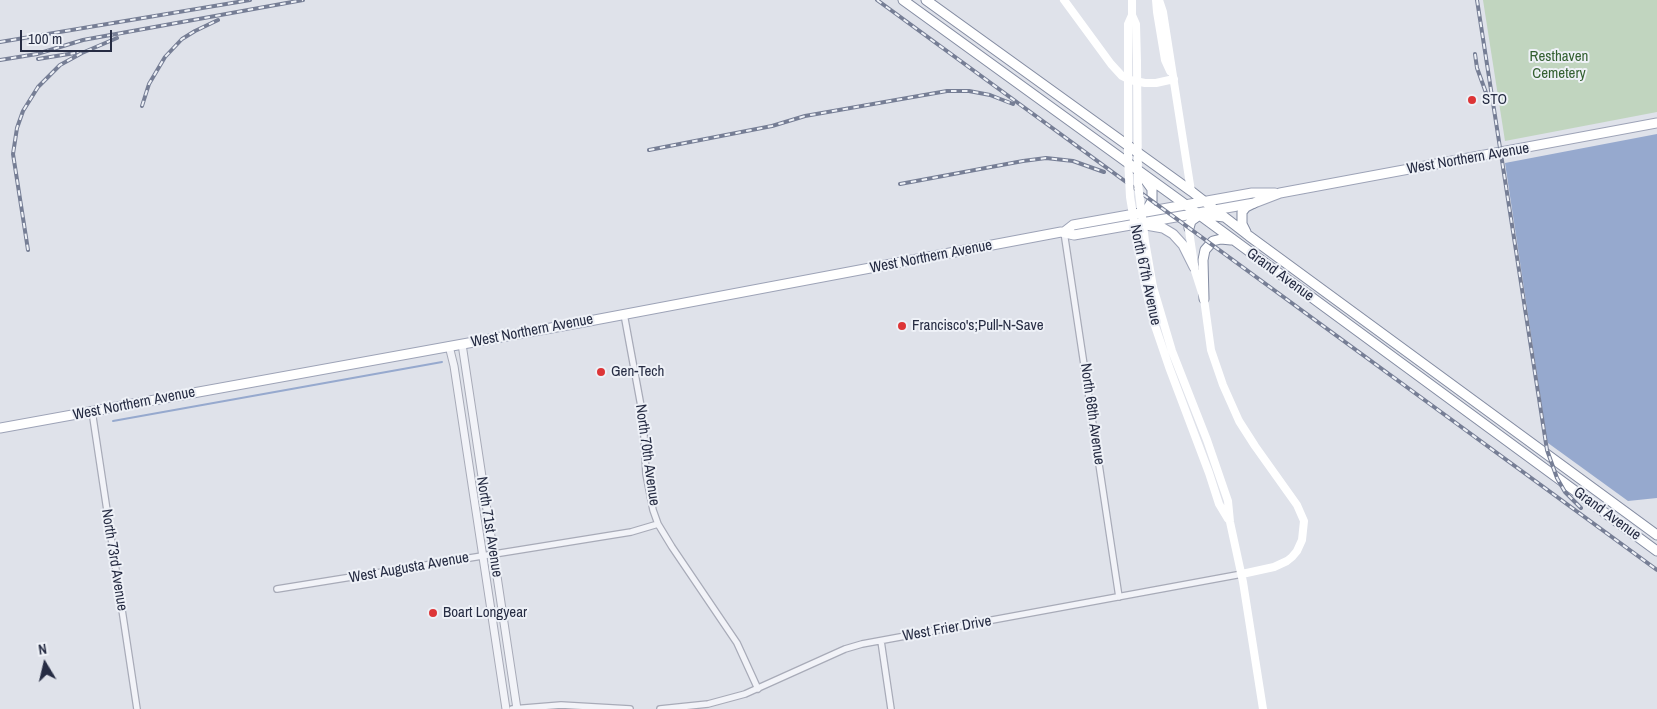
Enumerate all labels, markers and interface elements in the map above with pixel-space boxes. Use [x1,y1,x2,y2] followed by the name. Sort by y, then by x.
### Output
[22,20,115,52] scale bar
[28,28,62,49] text: 100 m
[1530,48,1588,83] park label: Resthaven Cemetery
[1482,91,1507,109] place label: STO
[1466,94,1478,106] marker: STO
[1405,139,1531,179] street label: West Northern Avenue
[1126,223,1164,327] street label: North 67th Avenue
[868,236,994,278] street label: West Northern Avenue
[1243,244,1317,306] street label: Grand Avenue
[469,310,595,352] street label: West Northern Avenue
[912,317,1044,335] place label: Francisco's;Pull-N-Save
[896,320,908,332] marker: Francisco's;Pull-N-Save
[1076,362,1108,466] street label: North 68th Avenue
[611,363,664,381] place label: Gen-Tech
[595,366,607,378] marker: Gen-Tech
[71,383,197,425] street label: West Northern Avenue
[631,403,663,507] street label: North 70th Avenue
[472,475,506,579] street label: North 71st Avenue
[1570,483,1644,545] street label: Grand Avenue
[97,508,131,612] street label: North 73rd Avenue
[348,549,470,587] street label: West Augusta Avenue
[443,604,527,622] place label: Boart Longyear
[427,607,439,619] marker: Boart Longyear
[901,612,993,646] street label: West Frier Drive
[20,639,70,689] north arrow
[37,640,48,659] text: N

